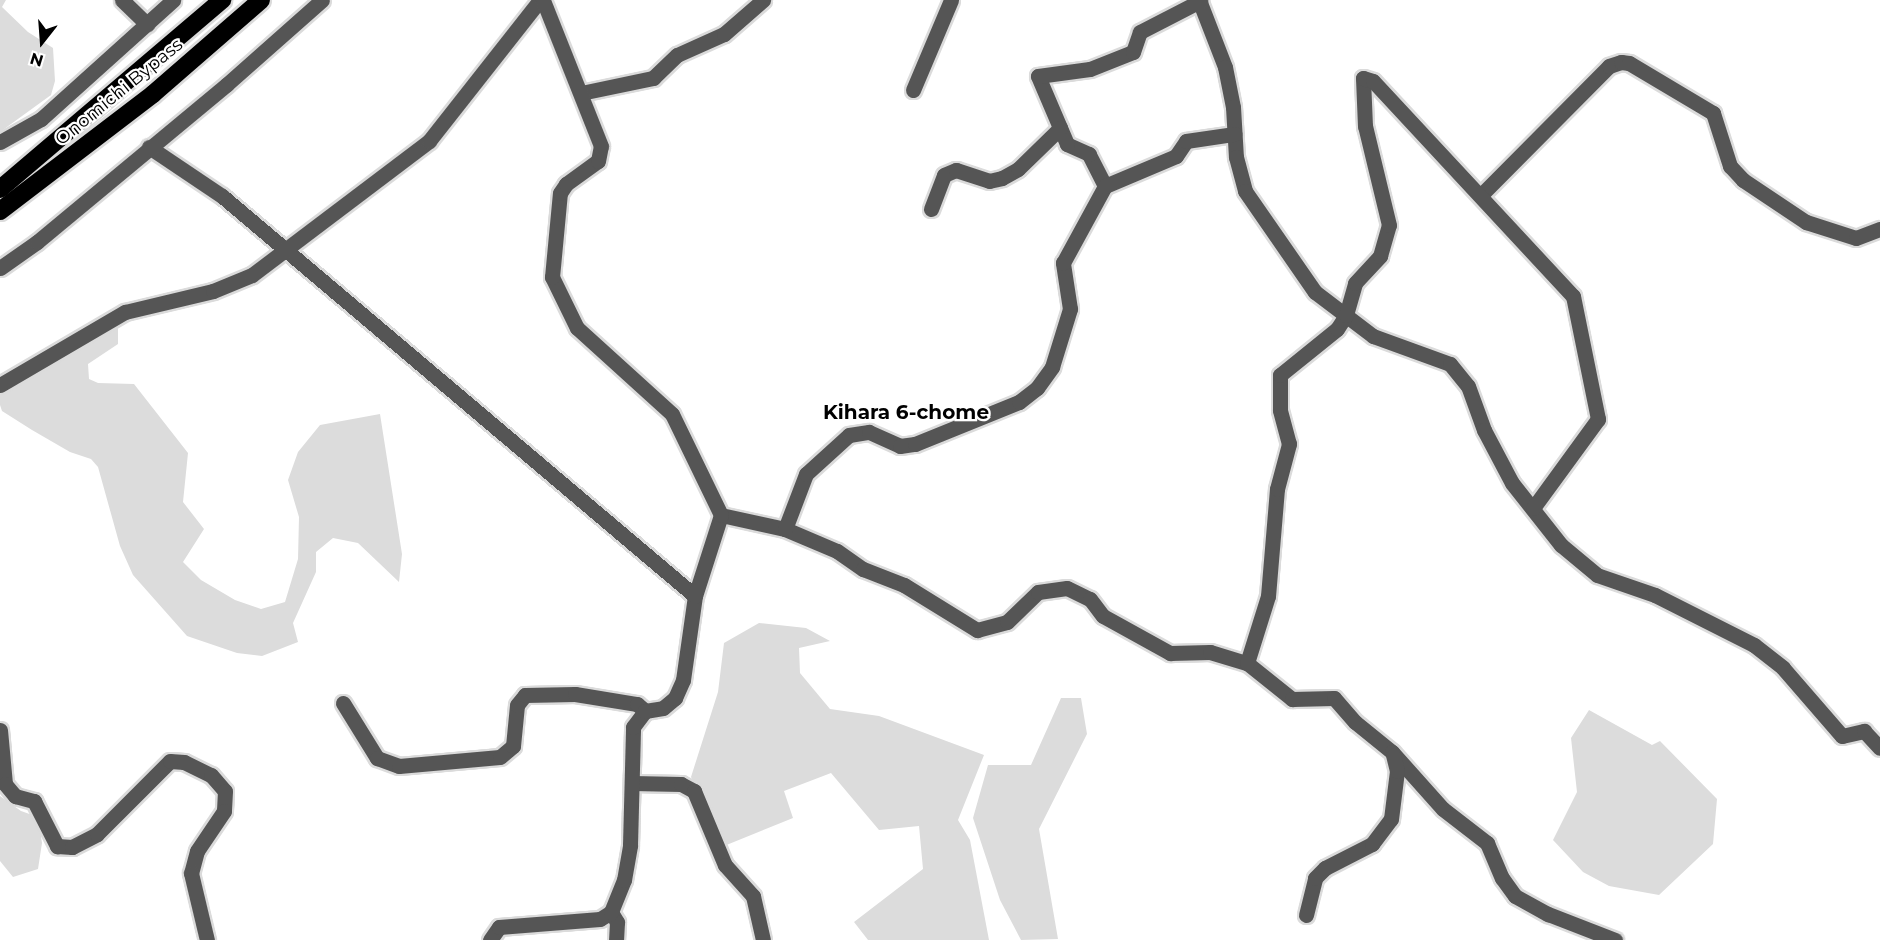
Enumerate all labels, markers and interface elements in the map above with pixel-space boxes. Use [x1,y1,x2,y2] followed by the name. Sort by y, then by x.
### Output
[12,12,72,72] north arrow
[51,34,187,150] street label: Onomichi Bypass
[28,49,46,71] text: N
[823,400,989,424] district label: Kihara 6-chome

